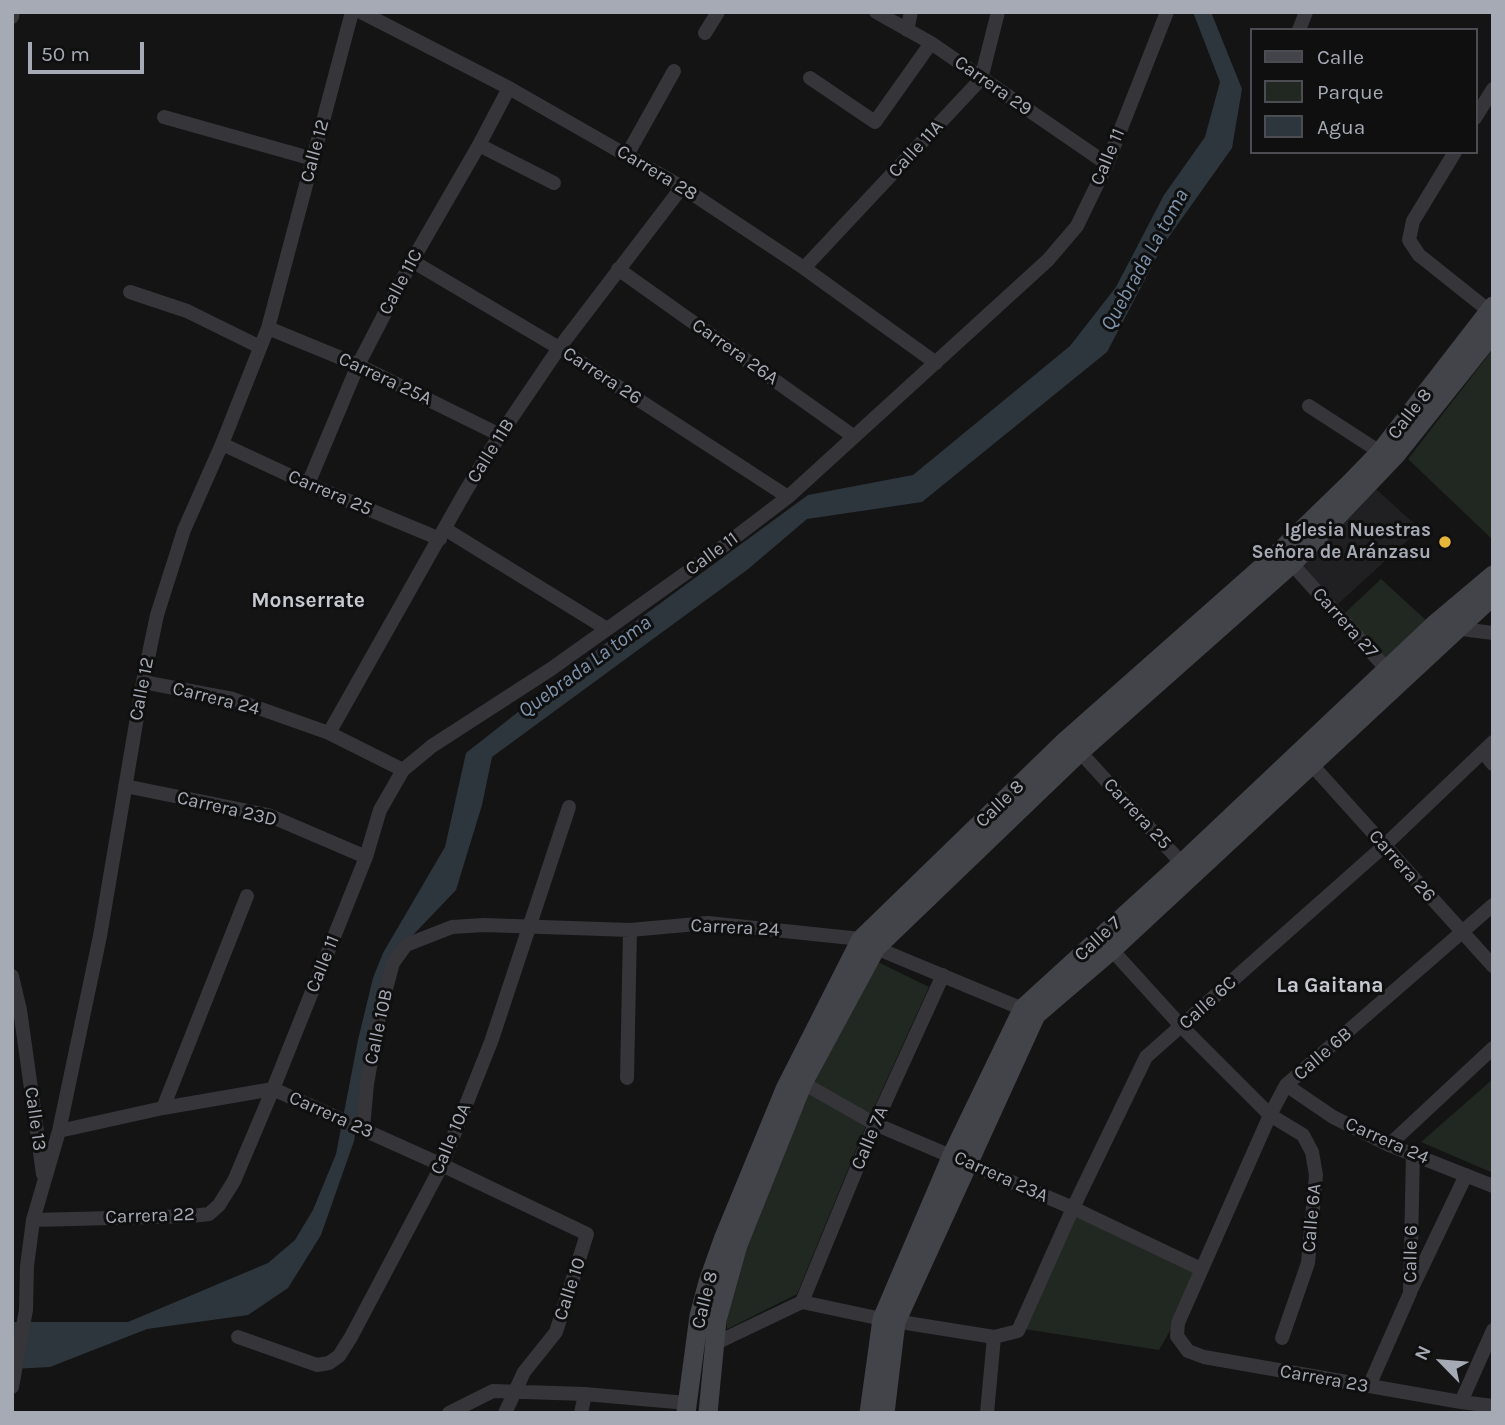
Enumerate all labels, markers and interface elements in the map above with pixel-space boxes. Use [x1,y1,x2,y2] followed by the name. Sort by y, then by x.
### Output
[32,28,147,72] scale bar
[1250,28,1477,154] legend
[41,42,90,66] text: 50 m
[1317,45,1364,69] text: Calle
[950,51,1036,121] street label: Carrera 29
[1317,80,1384,104] text: Parque
[884,115,948,183] street label: Calle 11A
[1317,115,1365,139] text: Agua
[296,117,334,185] street label: Calle 12
[1086,125,1130,189] street label: Calle 11
[613,140,701,206] street label: Carrera 28
[1096,185,1194,335] water label: Quebrada La toma
[374,245,428,319] street label: Calle 11C
[687,314,783,390] street label: Carrera 26A
[558,342,646,410] street label: Carrera 26
[335,348,435,410] street label: Carrera 25A
[1383,384,1437,444] street label: Calle 8
[462,415,520,487] street label: Calle 11B
[285,465,375,521] street label: Carrera 25
[1252,520,1431,564] place label: Iglesia Nuestras Señora de Aránzasu
[681,527,743,581] street label: Calle 11
[1437,534,1453,550] marker: Iglesia Nuestras Señora de Aránzasu
[1307,583,1383,663] street label: Carrera 27
[251,588,365,614] district label: Monserrate
[514,610,656,724] water label: Quebrada La toma
[125,655,159,723] street label: Calle 12
[170,677,262,721] street label: Carrera 24
[1098,774,1176,854] street label: Carrera 25
[971,775,1029,833] street label: Calle 8
[175,786,279,832] street label: Carrera 23D
[1364,825,1440,907] street label: Carrera 26
[1070,912,1126,966] street label: Calle 7
[690,914,780,942] street label: Carrera 24
[301,932,345,996] street label: Calle 11
[1175,971,1241,1035] street label: Calle 6C
[1276,973,1384,999] district label: La Gaitana
[360,987,398,1067] street label: Calle 10B
[1289,1023,1357,1085] street label: Calle 6B
[19,1085,51,1153] street label: Calle 13
[285,1086,377,1144] street label: Carrera 23
[426,1100,476,1178] street label: Calle 10A
[846,1103,894,1173] street label: Calle 7A
[1342,1112,1432,1170] street label: Carrera 24
[950,1146,1052,1208] street label: Carrera 23A
[1298,1183,1326,1253] street label: Calle 6A
[105,1203,195,1229] street label: Carrera 22
[1399,1225,1423,1283] street label: Calle 6
[549,1255,591,1323] street label: Calle 10
[687,1269,723,1331] street label: Calle 8
[1407,1327,1477,1397] north arrow
[1410,1342,1436,1364] text: N
[1278,1360,1370,1398] street label: Carrera 23

